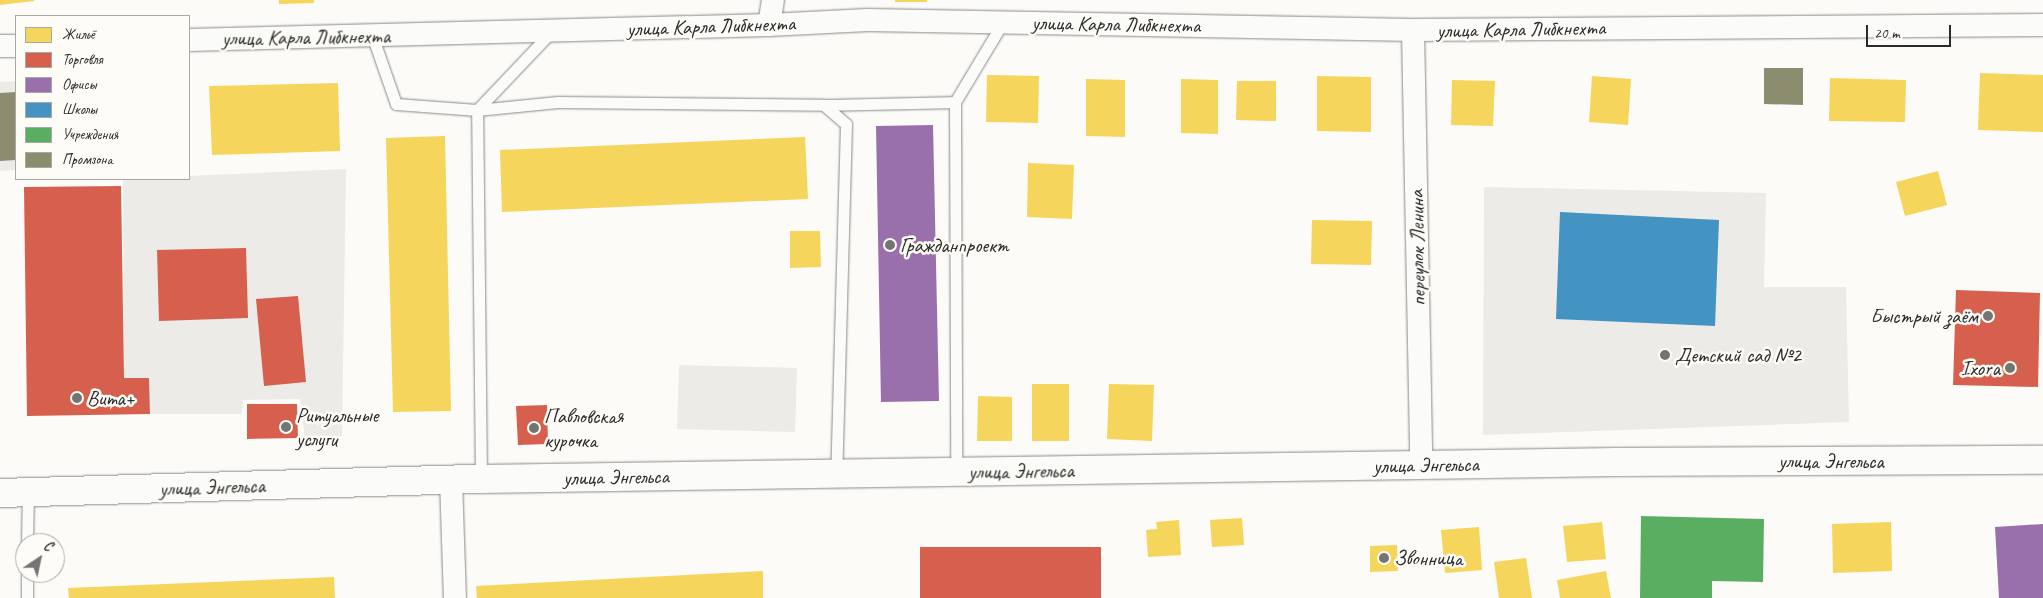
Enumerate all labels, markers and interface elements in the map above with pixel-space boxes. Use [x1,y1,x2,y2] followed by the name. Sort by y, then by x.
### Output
[625,10,797,42] street label: улица Карла Либкнехта
[1031,10,1201,38] street label: улица Карла Либкнехта
[15,15,190,180] legend
[1436,15,1606,43] street label: улица Карла Либкнехта
[1868,15,1953,47] scale bar
[221,23,391,51] street label: улица Карла Либкнехта
[1874,24,1900,43] text: 20 m
[62,25,95,44] text: Жильё
[62,50,103,69] text: Торговля
[62,75,96,94] text: Офисы
[62,100,97,119] text: Школы
[62,125,118,144] text: Учреждения
[62,150,113,169] text: Промзона
[1403,189,1431,307] street label: переулок Ленина
[900,232,1009,258] place label: Гражданпроект
[884,239,896,251] marker: Гражданпроект
[1870,303,1978,329] place label: Быстрый заём
[1982,310,1994,322] marker: Быстрый заём
[1675,342,1801,368] place label: Детский сад №2
[1659,349,1671,361] marker: Детский сад №2
[1961,355,2000,381] place label: Ixora
[2004,362,2016,374] marker: Ixora
[87,385,134,411] place label: Вита+
[71,392,83,404] marker: Вита+
[296,402,378,452] place label: Ритуальные услуги
[544,403,623,453] place label: Павловская курочка
[280,421,292,433] marker: Ритуальные услуги
[528,422,540,434] marker: Павловская курочка
[1778,448,1884,474] street label: улица Энгельса
[1373,451,1479,479] street label: улица Энгельса
[968,457,1074,485] street label: улица Энгельса
[563,463,669,491] street label: улица Энгельса
[158,473,266,501] street label: улица Энгельса
[15,533,65,583] north arrow
[41,537,56,555] text: С
[1394,545,1462,571] place label: Звонница
[1378,552,1390,564] marker: Звонница

